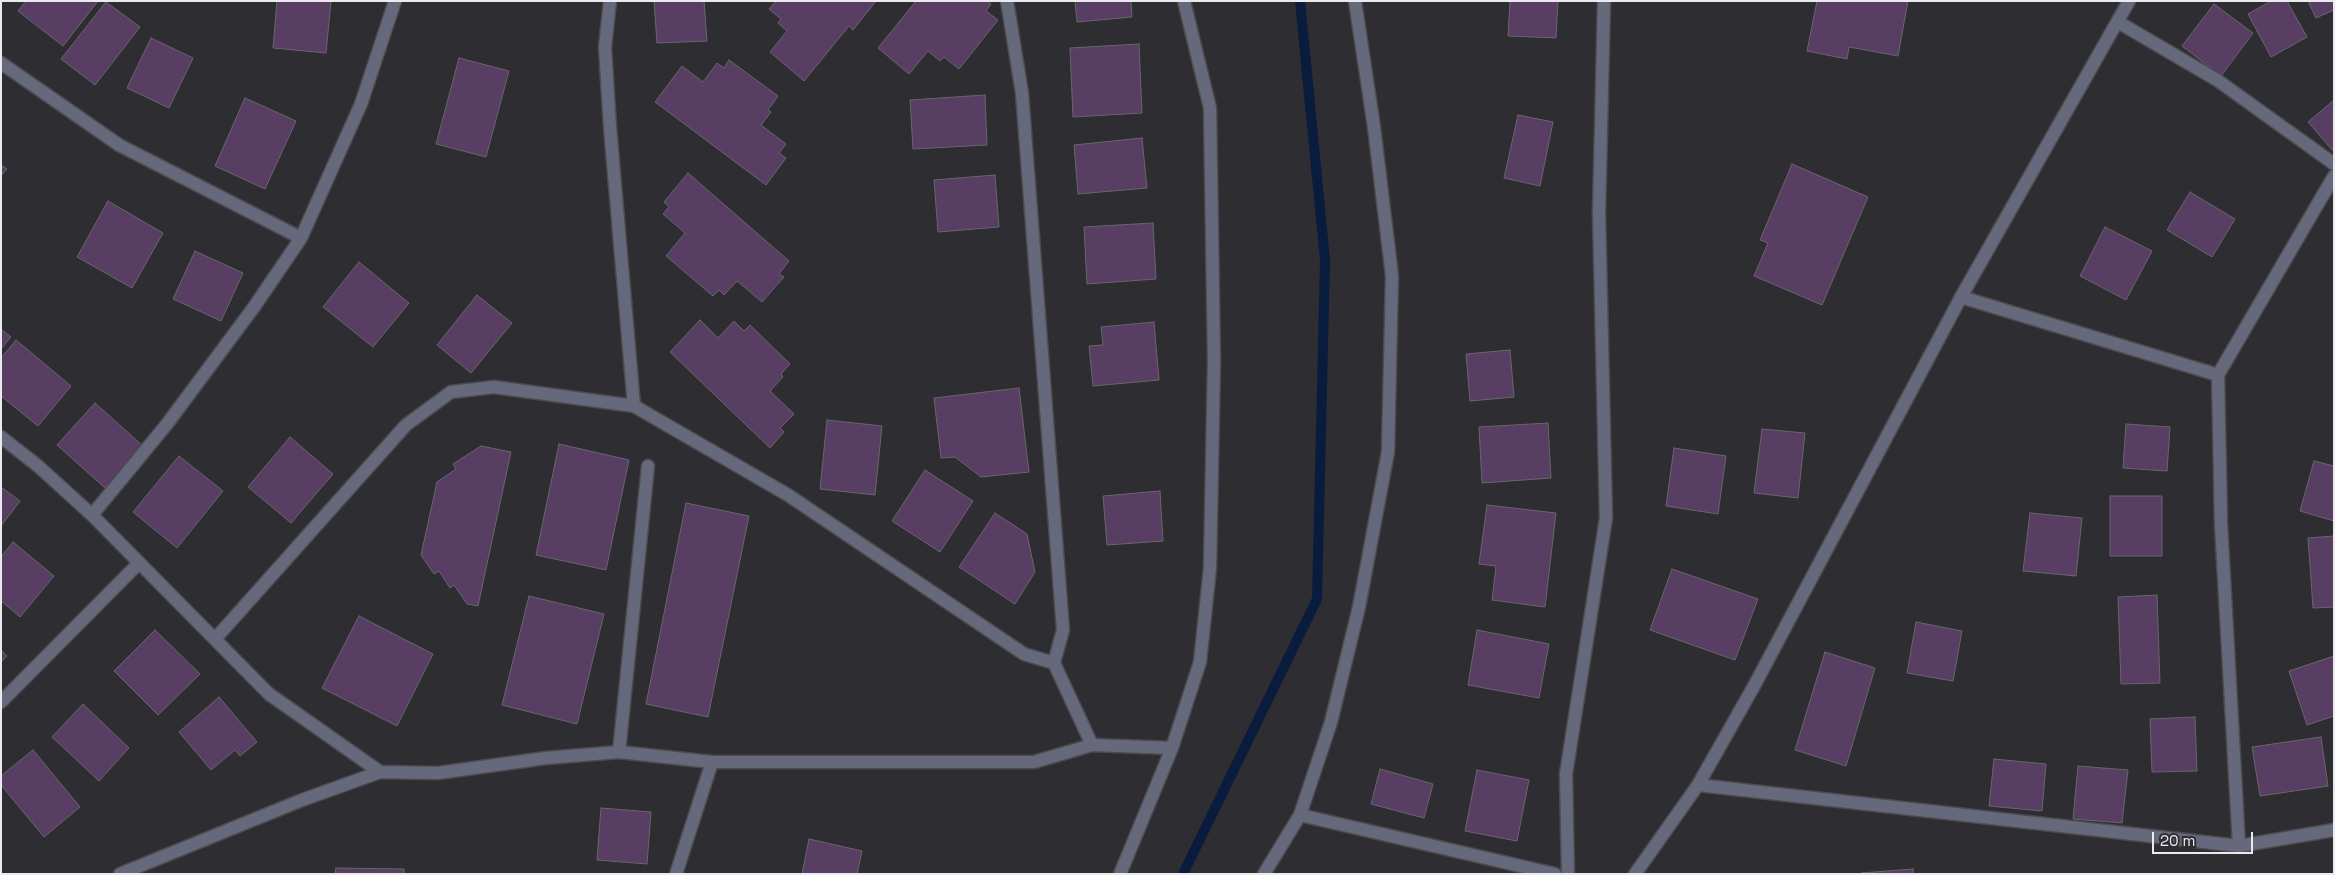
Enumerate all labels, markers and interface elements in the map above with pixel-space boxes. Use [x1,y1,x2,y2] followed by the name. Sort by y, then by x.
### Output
[2155,822,2256,854] scale bar
[2160,831,2195,850] text: 20 m

